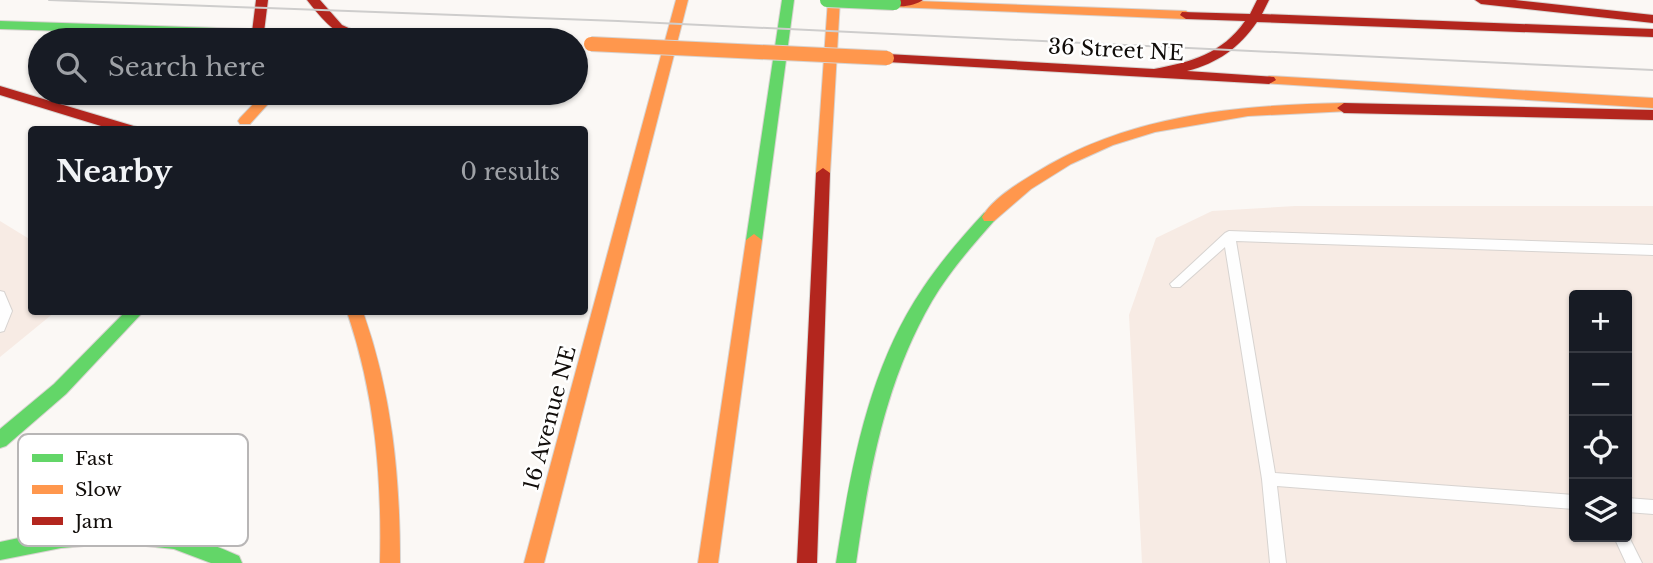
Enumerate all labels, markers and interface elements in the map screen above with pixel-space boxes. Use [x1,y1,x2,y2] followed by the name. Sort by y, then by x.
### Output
[28,28,588,105] search box
[1047,33,1185,67] street label: 36 Street NE
[52,48,90,86] icon: search
[108,51,265,83] text: Search here
[56,153,172,190] text: Nearby
[461,158,560,186] text: 0 results
[1569,290,1632,542] map controls
[1569,290,1632,353] button: +
[518,343,582,493] street label: 16 Avenue NE
[1569,353,1632,416] button: −
[1569,416,1632,479] button: locate
[18,434,248,546] legend
[75,447,114,470] text: Fast
[75,478,122,501] text: Slow
[1569,479,1632,542] button: layers
[72,510,113,533] text: Jam

